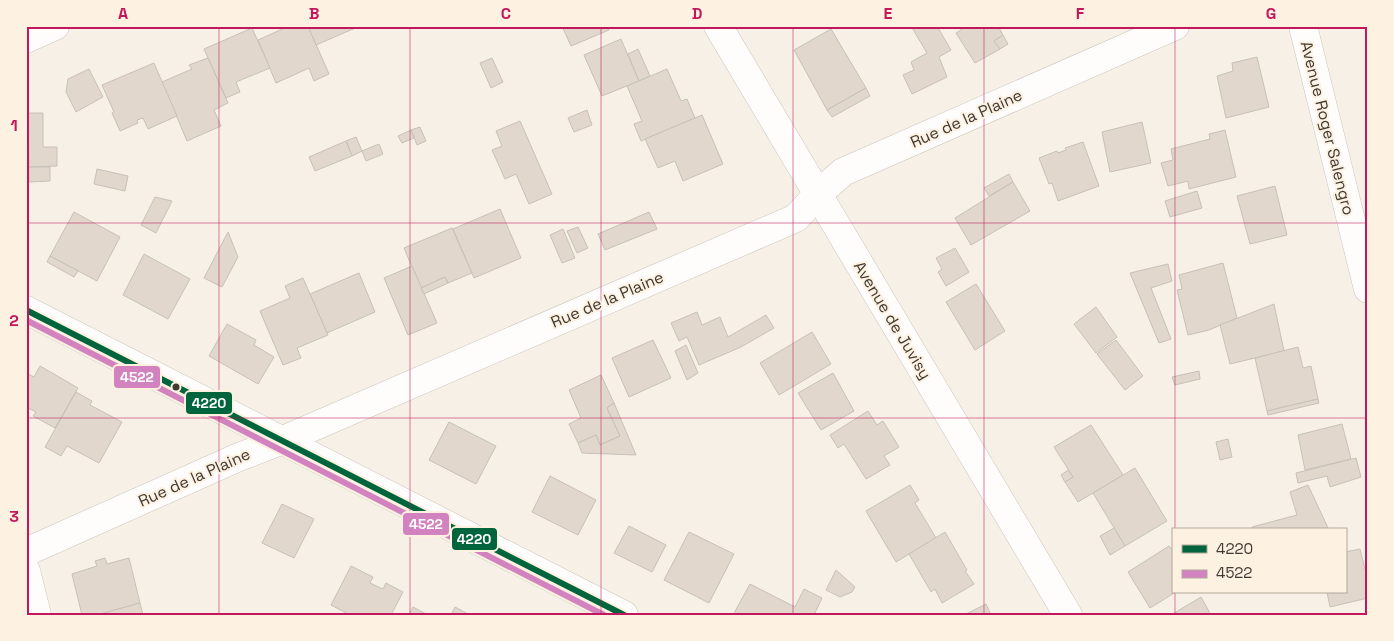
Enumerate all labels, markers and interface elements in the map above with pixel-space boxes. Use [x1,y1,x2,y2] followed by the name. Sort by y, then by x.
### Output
[118,3,128,24] text: A
[309,3,319,24] text: B
[501,3,511,24] text: C
[692,3,702,24] text: D
[884,3,893,24] text: E
[1076,3,1085,24] text: F
[1266,3,1276,24] text: G
[1296,39,1359,217] street label: Avenue Roger Salengro
[907,84,1026,153] street label: Rue de la Plaine
[10,115,18,136] text: 1
[849,257,936,383] street label: Avenue de Juvisy
[548,266,667,333] street label: Rue de la Plaine
[9,310,19,331] text: 2
[113,365,161,389] line badge: 4522
[120,368,154,386] text: 4522
[171,382,181,392] unlabelled marker
[185,391,233,415] line badge: 4220
[192,394,226,412] text: 4220
[135,443,254,512] street label: Rue de la Plaine
[9,506,19,527] text: 3
[402,512,450,536] line badge: 4522
[409,515,443,533] text: 4522
[451,527,498,551] line badge: 4220
[1172,528,1346,594] legend
[457,530,491,548] text: 4220
[1216,539,1253,558] text: 4220
[1216,563,1252,582] text: 4522

